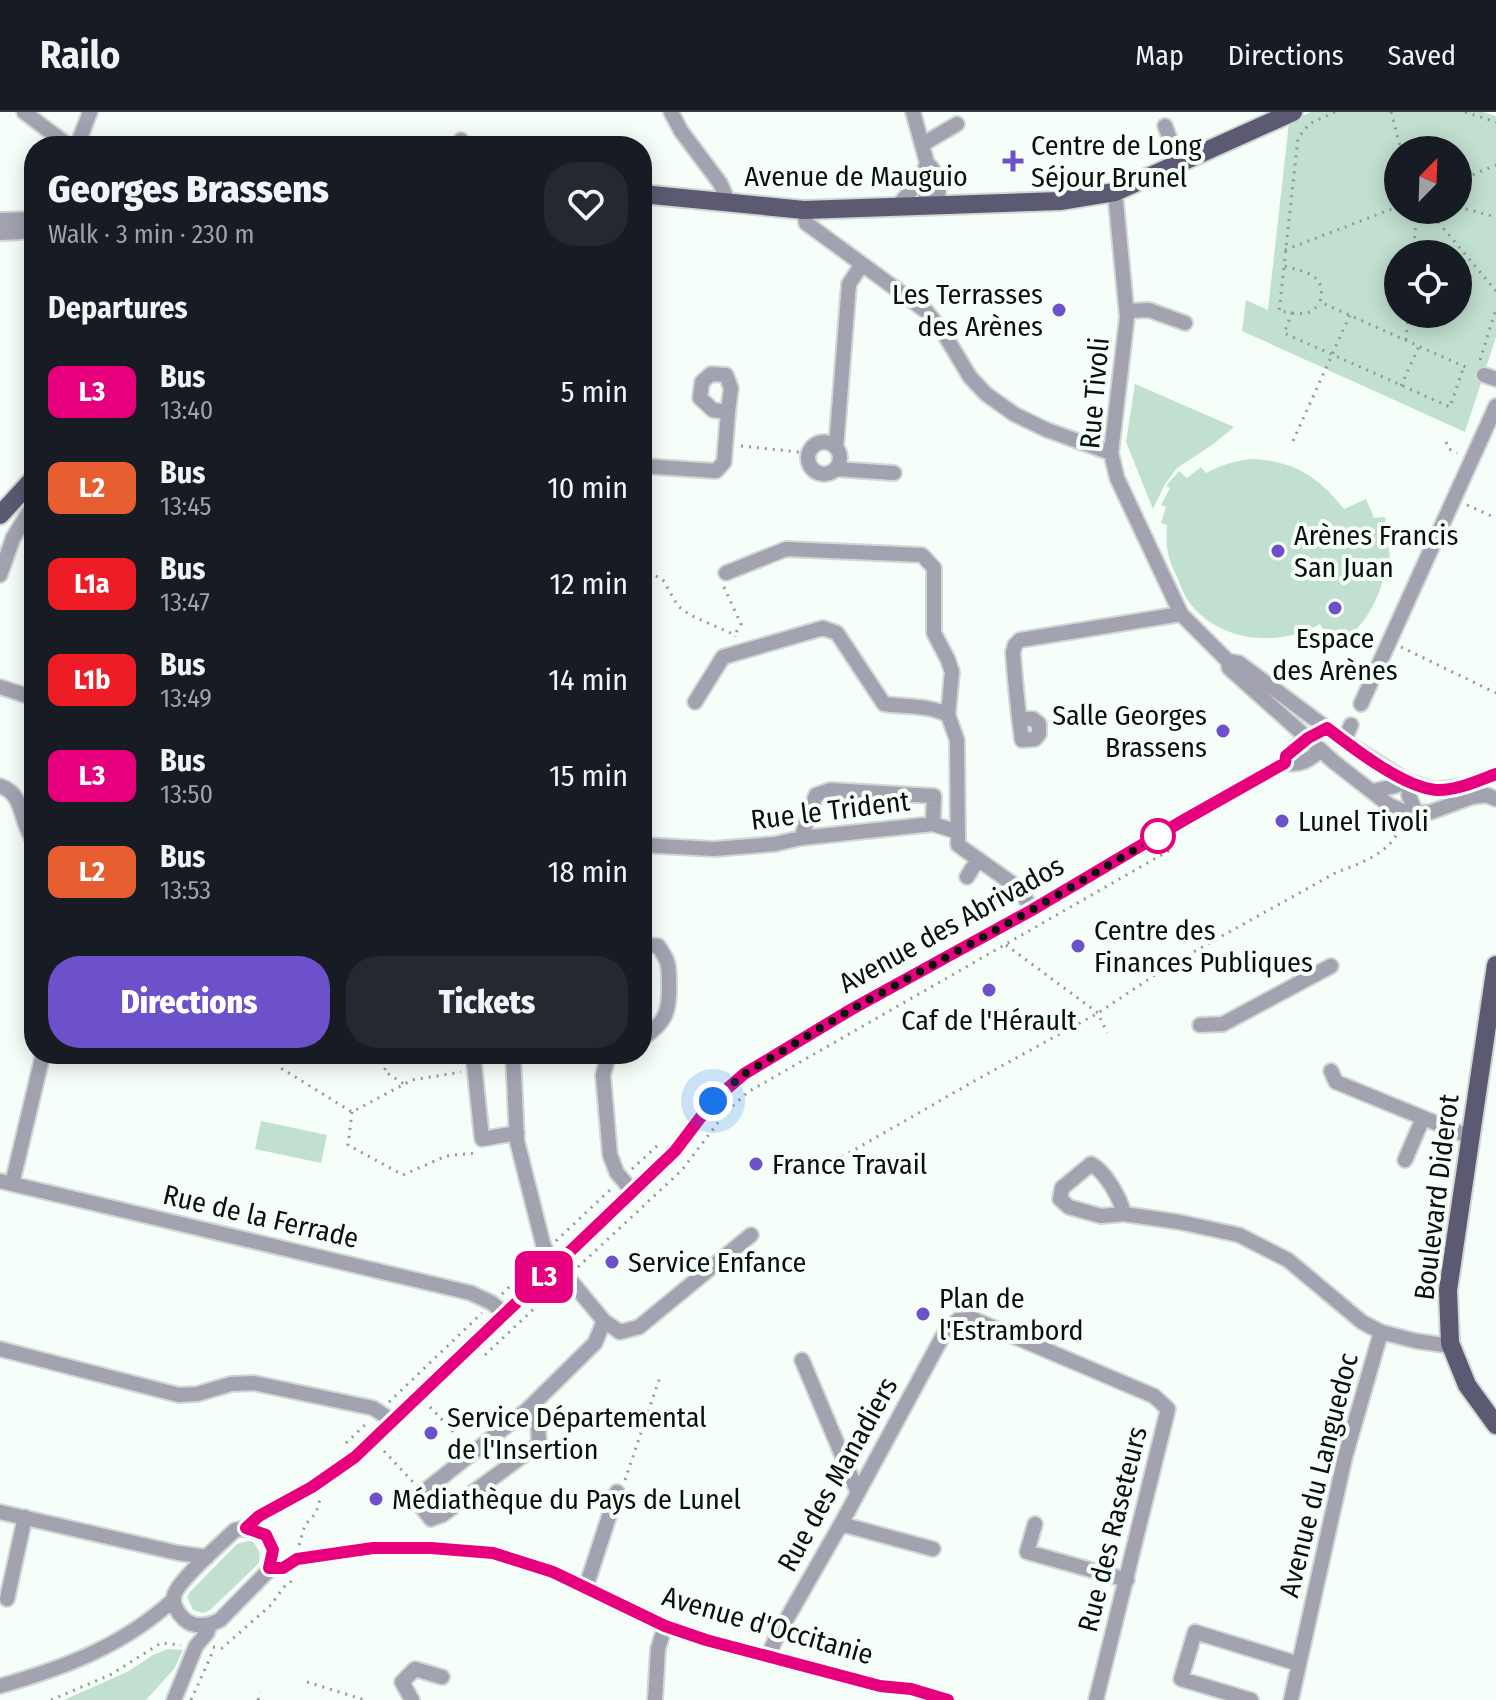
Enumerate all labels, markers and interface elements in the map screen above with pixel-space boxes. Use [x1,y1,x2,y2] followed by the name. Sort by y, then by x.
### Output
[40,32,120,78] text: Railo
[1135,39,1184,72] text: Map
[1228,39,1344,72] text: Directions
[1388,39,1456,72] text: Saved
[1031,129,1203,194] place label: Centre de Long Séjour Brunel
[1384,136,1472,224] north arrow
[1384,136,1472,328] map controls
[1002,150,1024,172] marker: Centre de Long Séjour Brunel
[744,160,968,193] street label: Avenue de Mauguio
[544,162,628,246] button: heart
[48,166,329,212] text: Georges Brassens
[48,219,255,250] text: Walk · 3 min · 230 m
[1384,240,1472,328] button: locate
[892,278,1043,343] place label: Les Terrasses des Arènes
[48,290,188,326] text: Departures
[1050,301,1068,319] marker: Les Terrasses des Arènes
[1073,336,1116,450] street label: Rue Tivoli
[160,359,205,395] text: Bus
[561,374,628,410] text: 5 min
[79,375,105,408] text: L3
[160,395,213,426] text: 13:40
[160,455,205,491] text: Bus
[547,470,628,506] text: 10 min
[79,471,105,504] text: L2
[160,491,212,522] text: 13:45
[1294,519,1458,584] place label: Arènes Francis San Juan
[1269,542,1287,560] marker: Arènes Francis San Juan
[160,551,205,587] text: Bus
[550,566,628,602] text: 12 min
[74,567,110,600] text: L1a
[160,587,210,618] text: 13:47
[1326,599,1344,617] marker: Espace des Arènes
[1272,622,1398,687] place label: Espace des Arènes
[160,647,205,683] text: Bus
[548,662,628,698] text: 14 min
[74,663,110,696] text: L1b
[160,683,212,714] text: 13:49
[1052,699,1207,764] place label: Salle Georges Brassens
[1214,722,1232,740] marker: Salle Georges Brassens
[160,743,205,779] text: Bus
[549,758,628,794] text: 15 min
[79,759,105,792] text: L3
[160,779,213,810] text: 13:50
[749,784,912,837] street label: Rue le Trident
[1298,805,1429,838] place label: Lunel Tivoli
[1273,812,1291,830] marker: Lunel Tivoli
[1141,819,1175,853] unlabelled marker
[160,839,205,875] text: Bus
[833,849,1069,1000] street label: Avenue des Abrivados
[548,854,628,890] text: 18 min
[79,855,105,888] text: L2
[160,875,211,906] text: 13:53
[1094,914,1313,979] place label: Centre des Finances Publiques
[1069,937,1087,955] marker: Centre des Finances Publiques
[48,956,330,1048] button: Directions
[346,956,628,1048] button: Tickets
[980,981,998,999] marker: Caf de l'Hérault
[901,1004,1078,1037] place label: Caf de l'Hérault
[693,1081,733,1121] your location
[1408,1091,1466,1302] street label: Boulevard Diderot
[772,1148,927,1181] place label: France Travail
[747,1155,765,1173] marker: France Travail
[160,1178,362,1255] street label: Rue de la Ferrade
[628,1246,806,1279] place label: Service Enfance
[508,1251,580,1303] line badge: L3
[603,1253,621,1271] marker: Service Enfance
[531,1260,557,1293] text: L3
[939,1282,1084,1347] place label: Plan de l'Estrambord
[914,1305,932,1323] marker: Plan de l'Estrambord
[1272,1349,1365,1601] street label: Avenue du Languedoc
[770,1371,904,1577] street label: Rue des Manadiers
[447,1401,707,1466] place label: Service Départemental de l'Insertion
[1071,1423,1154,1635] street label: Rue des Raseteurs
[422,1424,440,1442] marker: Service Départemental de l'Insertion
[392,1483,741,1516] place label: Médiathèque du Pays de Lunel
[367,1490,385,1508] marker: Médiathèque du Pays de Lunel
[659,1580,877,1671] street label: Avenue d'Occitanie

